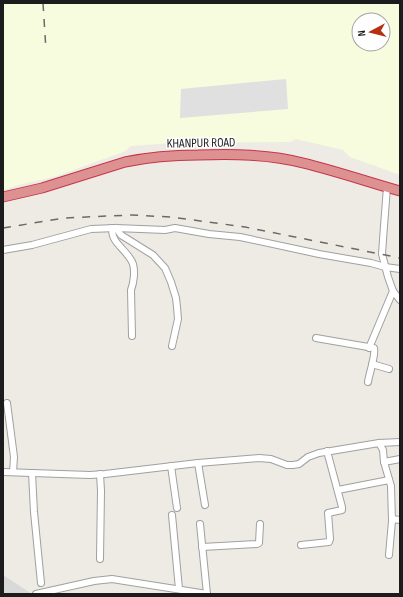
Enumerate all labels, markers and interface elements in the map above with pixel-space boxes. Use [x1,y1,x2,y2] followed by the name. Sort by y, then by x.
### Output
[351,12,391,52] north arrow
[355,29,368,37] text: N
[166,134,236,152] street label: KHANPUR ROAD

